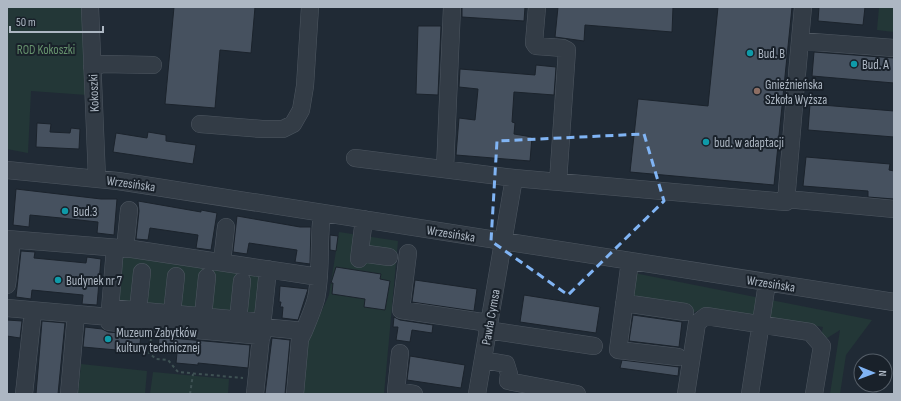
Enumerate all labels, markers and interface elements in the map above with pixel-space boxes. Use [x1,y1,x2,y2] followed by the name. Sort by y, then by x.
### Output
[10,8,103,34] scale bar
[16,15,36,30] text: 50 m
[17,42,75,58] park label: ROD Kokoszki
[758,46,785,62] place label: Bud. B
[745,48,755,58] marker: Bud. B
[862,57,889,73] place label: Bud. A
[849,59,859,69] marker: Bud. A
[85,74,103,112] street label: Kokoszki
[765,77,827,108] place label: Gnieźnieńska Szkoła Wyższa
[752,86,762,96] marker: Gnieźnieńska Szkoła Wyższa
[714,135,784,151] place label: bud. w adaptacji
[701,137,711,147] marker: bud. w adaptacji
[105,173,156,195] street label: Wrzesińska
[73,204,98,220] place label: Bud.3
[60,206,70,216] marker: Bud.3
[425,222,476,246] street label: Wrzesińska
[745,272,796,296] street label: Wrzesińska
[66,273,123,289] place label: Budynek nr 7
[53,275,63,285] marker: Budynek nr 7
[478,288,504,346] street label: Pawła Cymsa
[116,325,200,356] place label: Muzeum Zabytków kultury technicznej
[103,334,113,344] marker: Muzeum Zabytków kultury technicznej
[853,353,893,393] north arrow
[876,370,889,376] text: N

